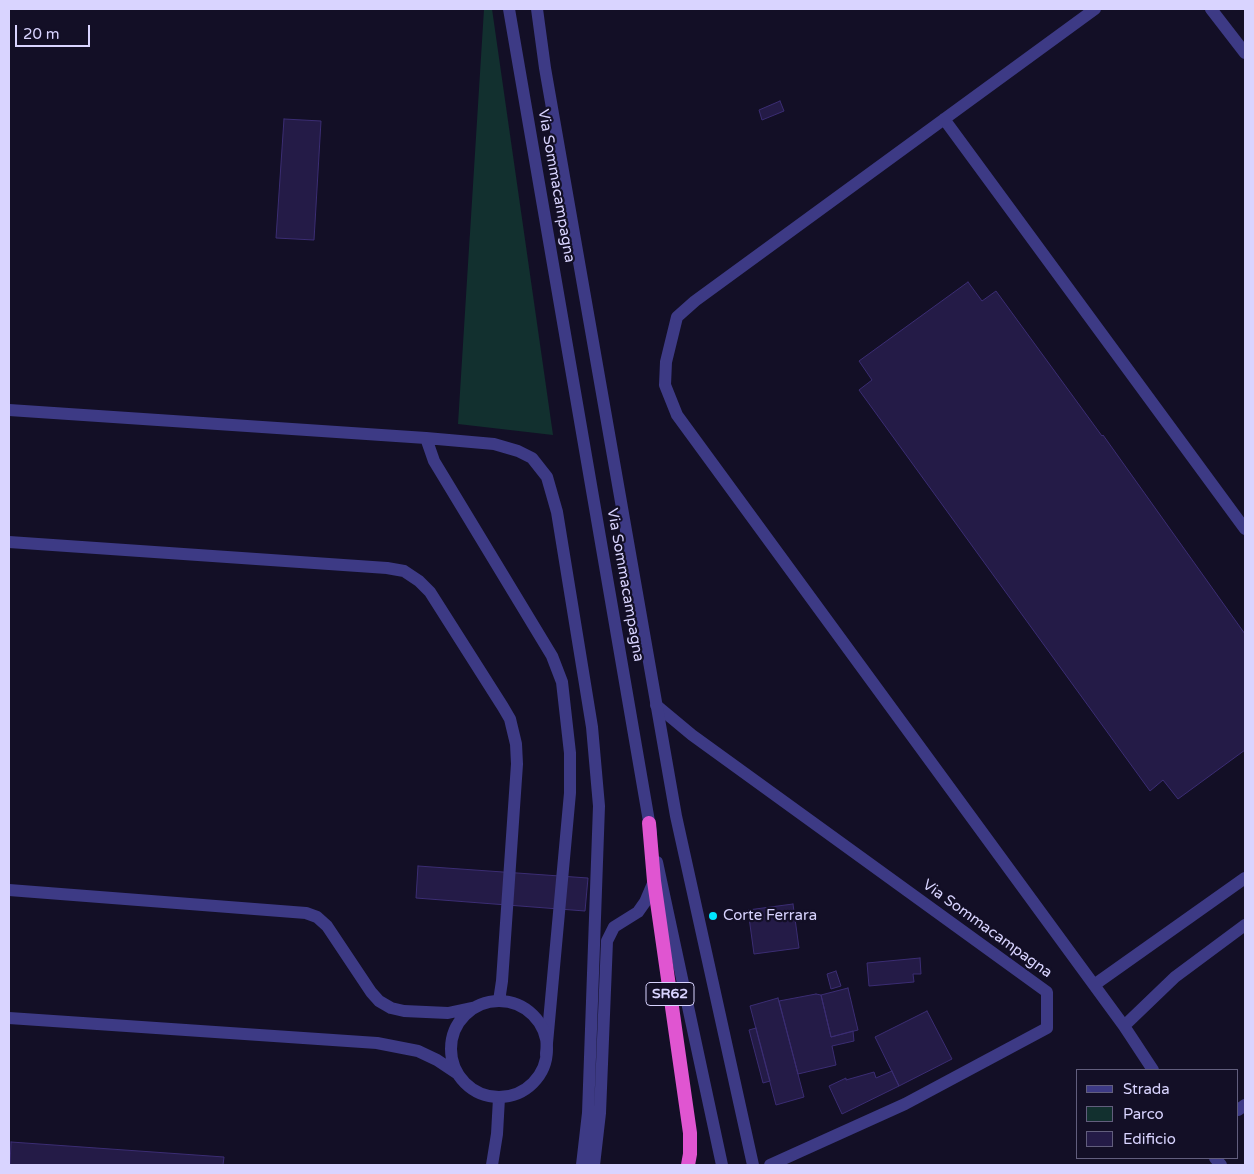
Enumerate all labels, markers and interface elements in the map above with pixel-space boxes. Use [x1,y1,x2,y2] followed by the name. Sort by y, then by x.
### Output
[18,15,92,47] scale bar
[23,25,60,43] text: 20 m
[534,108,578,264] street label: Via Sommacampagna
[603,507,647,663] street label: Via Sommacampagna
[919,876,1055,982] street label: Via Sommacampagna
[723,907,817,925] place label: Corte Ferrara
[707,910,719,922] marker: Corte Ferrara
[646,982,694,1006] road number: SR62
[1076,1069,1239,1159] legend
[1123,1080,1170,1098] text: Strada
[1123,1105,1164,1123] text: Parco
[1123,1130,1176,1148] text: Edificio

